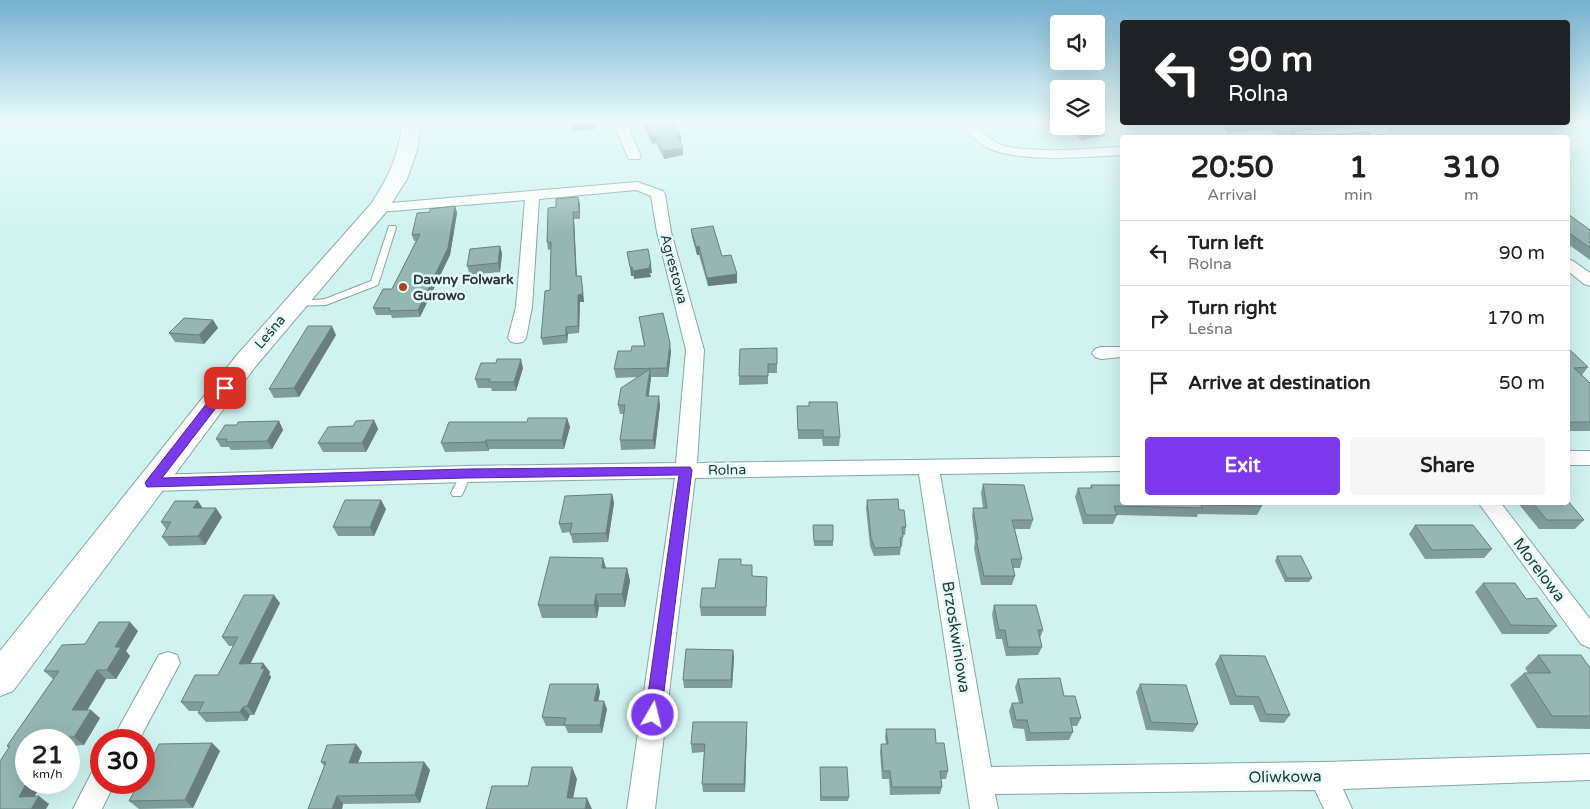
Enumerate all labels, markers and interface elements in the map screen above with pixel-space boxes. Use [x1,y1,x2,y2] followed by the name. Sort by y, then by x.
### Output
[1050,15,1105,135] map controls
[1050,15,1105,70] button: sound
[1228,39,1313,81] text: 90 m
[1145,40,1210,105] icon: left
[1050,80,1105,135] button: layers
[1228,81,1288,107] text: Rolna
[1190,149,1274,186] text: 20:50
[1349,149,1368,186] text: 1
[1443,149,1500,186] text: 310
[1207,185,1257,205] text: Arrival
[1344,185,1373,205] text: min
[1464,185,1479,205] text: m
[657,232,691,306] street label: Agrestowa
[1188,232,1264,254] text: Turn left
[1145,239,1173,267] icon: left
[1499,242,1545,264] text: 90 m
[1188,254,1232,274] text: Rolna
[413,271,514,304] place label: Dawny Folwark Gurowo
[397,281,409,293] marker: Dawny Folwark Gurowo
[1188,297,1276,319] text: Turn right
[1145,304,1173,332] icon: right
[1487,307,1545,329] text: 170 m
[251,312,289,352] street label: Leśna
[1188,319,1233,339] text: Leśna
[204,367,246,409] pin
[1145,369,1173,397] icon: arrive
[1188,372,1371,394] text: Arrive at destination
[1499,372,1545,394] text: 50 m
[211,374,239,402] icon: arrive
[1145,437,1340,495] button: Exit
[1350,437,1545,495] button: Share
[708,461,746,479] street label: Rolna
[1508,534,1570,606] street label: Morelowa
[937,580,975,694] street label: Brzoskwiniowa
[626,688,678,740] position arrow
[90,729,155,794] speed limit sign: 30
[32,740,63,770] text: 21
[1248,766,1322,788] street label: Oliwkowa
[32,767,63,781] text: km/h

